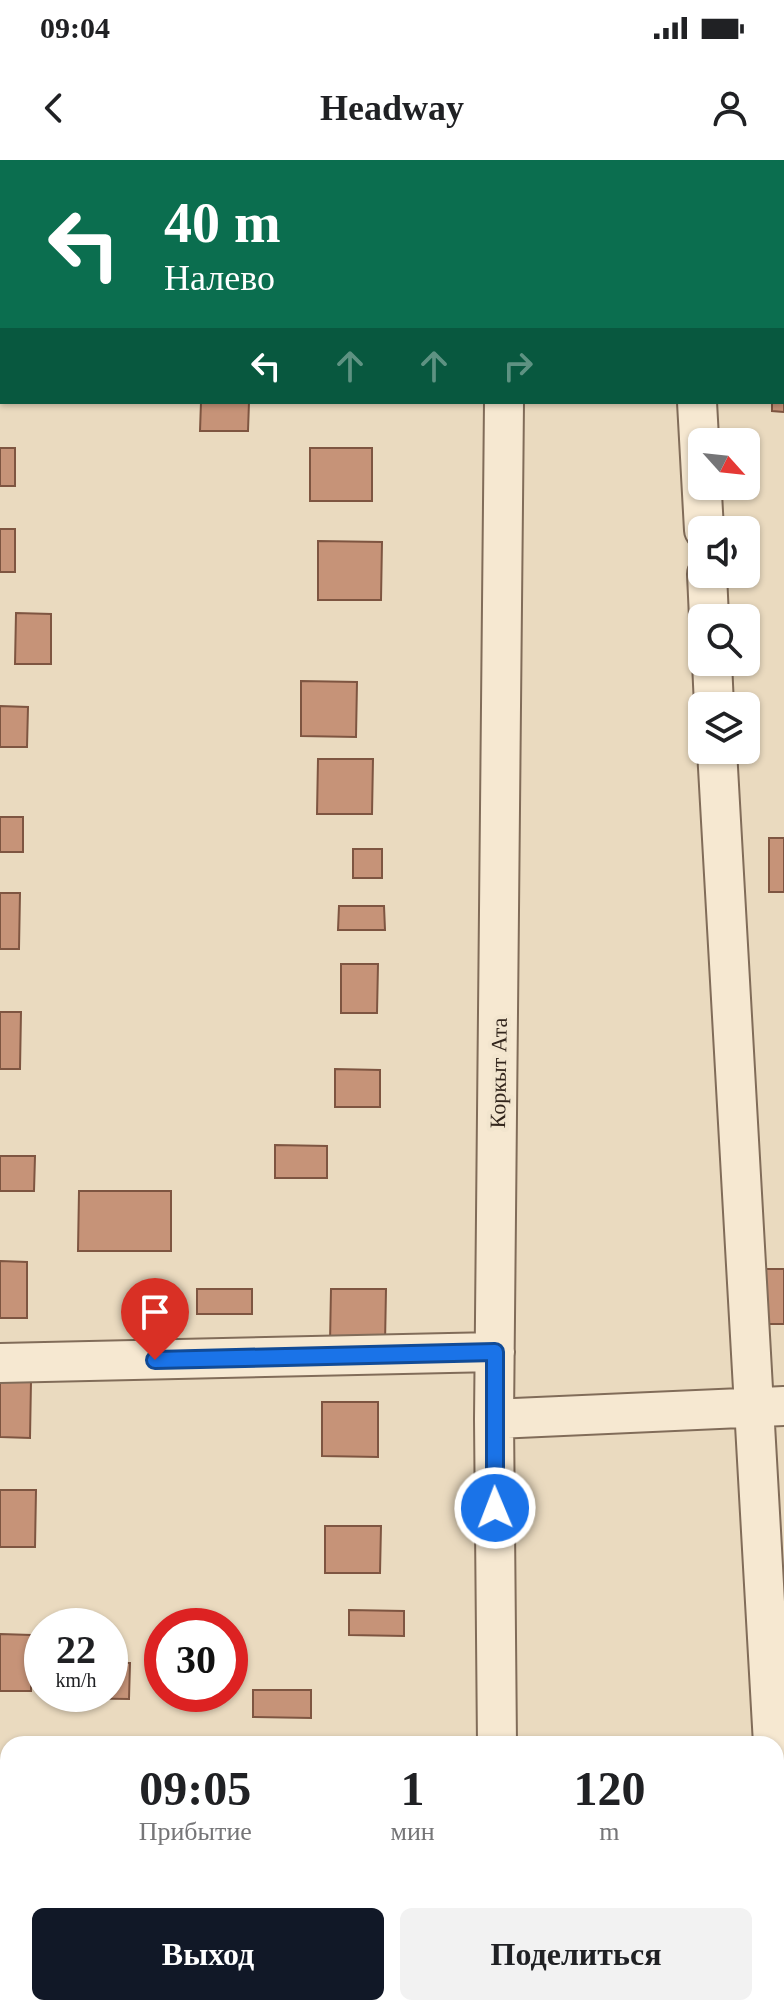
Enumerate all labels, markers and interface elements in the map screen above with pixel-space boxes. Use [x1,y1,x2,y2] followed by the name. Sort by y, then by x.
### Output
[40,11,110,44] text: 09:04
[32,86,76,130] icon: back
[708,86,752,130] icon: person
[320,88,464,128] text: Headway
[32,192,136,296] icon: left
[164,192,281,254] text: 40 m
[164,258,275,298] text: Налево
[244,344,288,388] icon: left
[328,344,372,388] icon: ahead
[412,344,456,388] icon: ahead
[496,344,540,388] icon: right
[688,428,760,500] north arrow
[688,428,760,764] map controls
[688,516,760,588] button: sound
[688,604,760,676] button: search
[688,692,760,764] button: layers
[485,1017,512,1129] street label: Коркыт Ата
[121,1278,189,1360] pin
[133,1290,177,1334] icon: arrive
[453,1466,537,1550] position arrow
[144,1608,248,1712] speed limit sign: 30
[56,1627,96,1672] text: 22
[55,1669,97,1691] text: km/h
[139,1762,251,1815] text: 09:05
[401,1762,425,1815] text: 1
[573,1762,645,1815] text: 120
[139,1817,252,1846] text: Прибытие
[390,1817,435,1846] text: мин
[599,1817,619,1846] text: m
[32,1908,384,2000] button: Выход
[400,1908,752,2000] button: Поделиться

